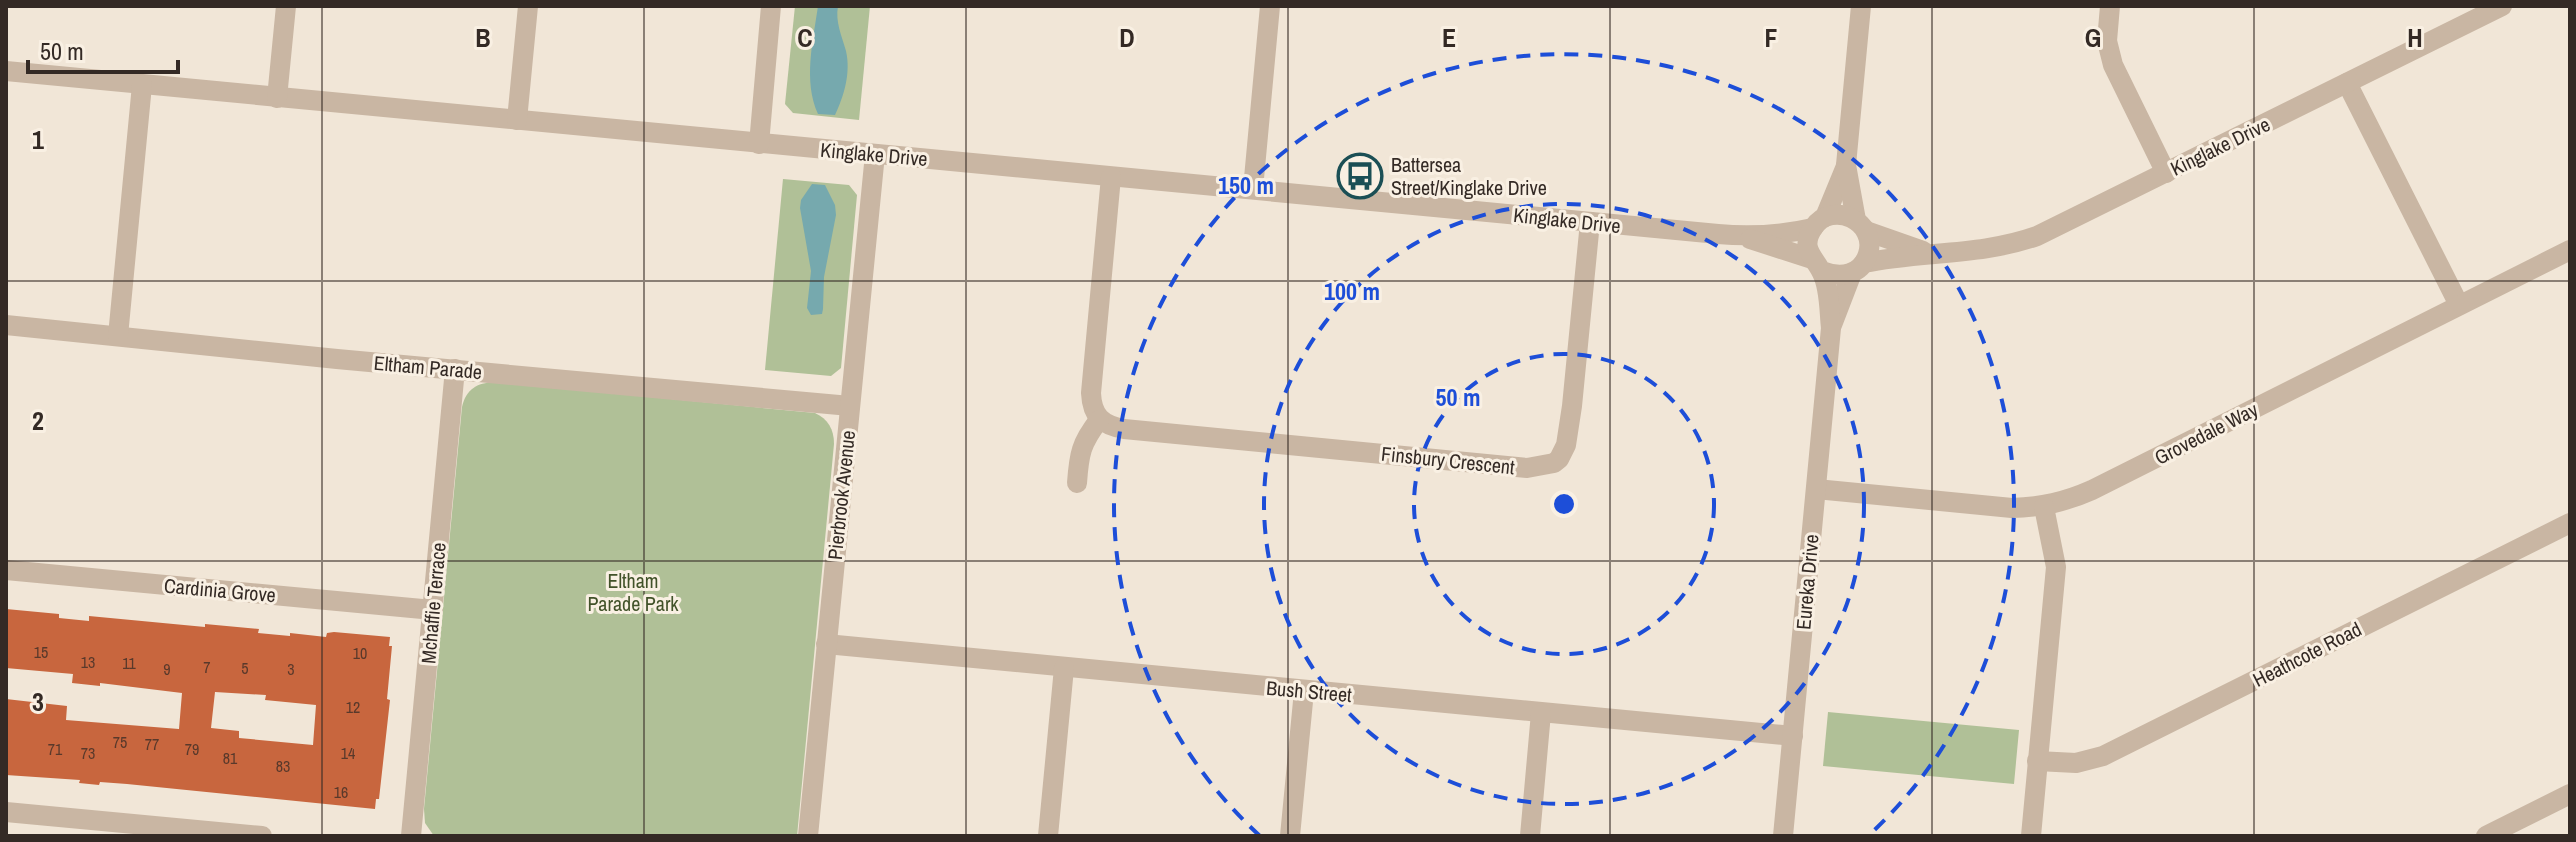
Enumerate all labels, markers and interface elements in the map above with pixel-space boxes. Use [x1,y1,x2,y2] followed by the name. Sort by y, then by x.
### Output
[475,20,491,55] text: B
[797,20,813,55] text: C
[1119,20,1135,55] text: D
[1442,20,1456,55] text: E
[1764,20,1778,55] text: F
[2085,20,2101,55] text: G
[2407,20,2423,55] text: H
[28,24,178,74] scale bar
[40,35,84,67] text: 50 m
[2166,110,2274,182] street label: Kinglake Drive
[32,122,44,157] text: 1
[819,136,929,172] street label: Kinglake Drive
[1391,151,1547,201] place label: Battersea Street/Kinglake Drive
[1336,152,1384,200] bus stop icon: Battersea Street/Kinglake Drive
[1218,169,1274,201] text: 150 m
[1512,201,1622,239] street label: Kinglake Drive
[1324,275,1380,307] text: 100 m
[373,349,483,385] street label: Eltham Parade
[1436,381,1480,413] text: 50 m
[2150,395,2263,471] street label: Grovedale Way
[32,403,44,438] text: 2
[821,429,861,561] street label: Pierbrook Avenue
[1380,440,1516,480] street label: Finsbury Crescent
[1550,490,1578,518] centre of rings
[1789,533,1825,631] street label: Eureka Drive
[414,541,452,665] street label: Mchaffie Terrace
[587,567,679,617] park label: Eltham Parade Park
[163,572,277,608] street label: Cardinia Grove
[2248,615,2366,693] street label: Heathcote Road
[34,641,48,663] house number: 15
[353,642,367,664] house number: 10
[81,651,95,673] house number: 13
[122,652,137,674] house number: 11
[203,656,211,678] house number: 7
[241,657,249,679] house number: 5
[163,658,171,680] house number: 9
[287,658,295,680] house number: 3
[1265,674,1353,708] street label: Bush Street
[32,684,44,719] text: 3
[346,696,360,718] house number: 12
[113,731,127,753] house number: 75
[145,733,159,755] house number: 77
[48,738,63,760] house number: 71
[185,738,199,760] house number: 79
[81,742,95,764] house number: 73
[341,742,355,764] house number: 14
[223,747,238,769] house number: 81
[276,755,290,777] house number: 83
[334,781,348,803] house number: 16

